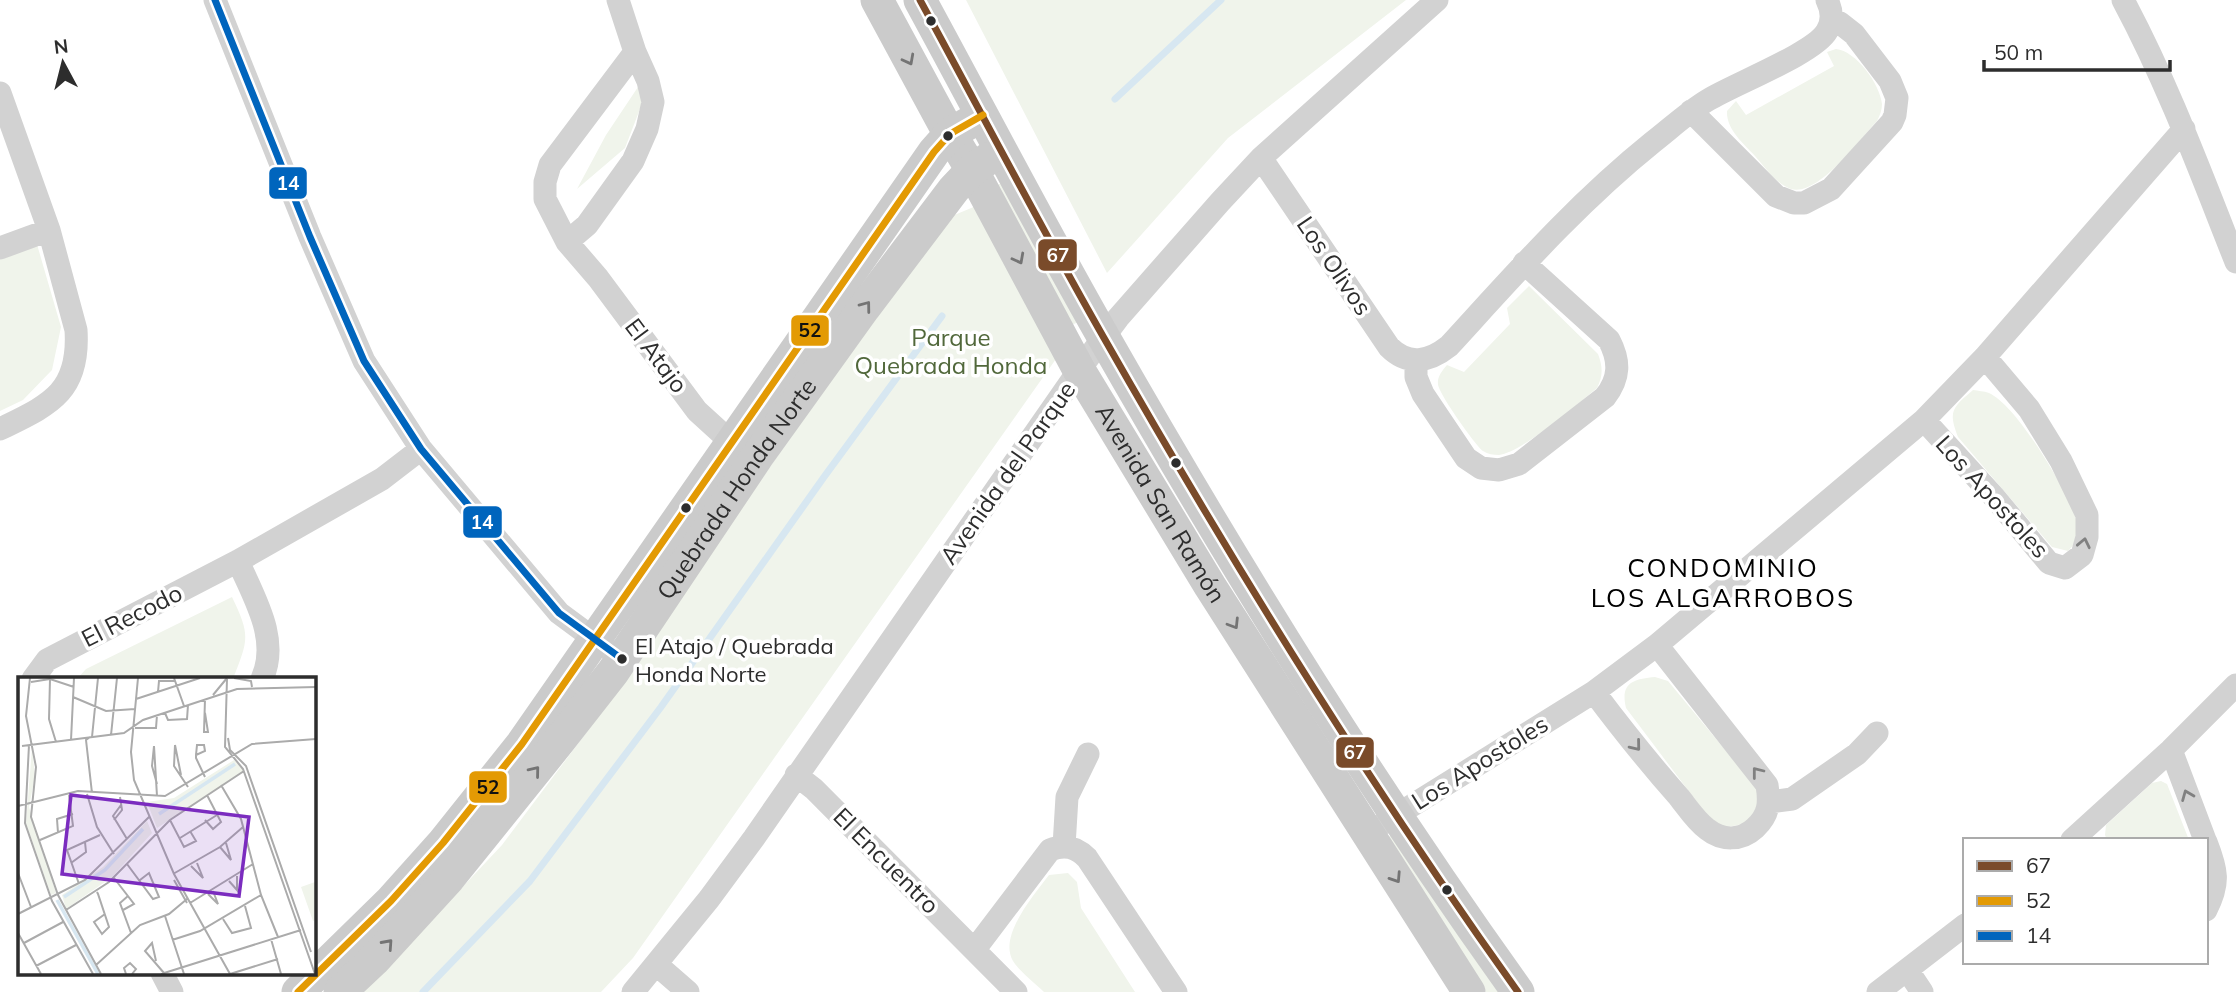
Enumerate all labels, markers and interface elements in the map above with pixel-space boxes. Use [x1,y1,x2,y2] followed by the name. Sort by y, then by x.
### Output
[924,14,938,28] unlabelled marker
[28,28,98,98] north arrow
[1984,28,2170,72] scale bar
[52,33,70,59] text: N
[1994,39,2043,65] text: 50 m
[901,53,915,65] one-way arrow
[941,129,955,143] unlabelled marker
[268,166,308,200] line badge: 14
[277,171,300,195] text: 14
[1291,210,1379,321] street label: Los Olivos
[1037,238,1078,272] line badge: 67
[1047,243,1069,267] text: 67
[1011,252,1024,264] one-way arrow
[858,301,870,314] one-way arrow
[619,312,695,399] street label: El Atajo
[790,314,830,347] line badge: 52
[799,318,821,342] text: 52
[855,322,1047,380] park label: Parque Quebrada Honda
[650,372,823,605] street label: Quebrada Honda Norte
[933,375,1081,570] street label: Avenida del Parque
[1089,398,1233,608] street label: Avenida San Ramón
[1930,429,2056,564] street label: Los Apostoles
[1169,456,1183,470] unlabelled marker
[679,501,693,515] unlabelled marker
[462,505,503,539] line badge: 14
[471,510,494,534] text: 14
[2076,537,2091,549] one-way arrow
[1591,551,1855,614] district label: CONDOMINIO LOS ALGARROBOS
[76,577,187,653] street label: El Recodo
[1226,616,1239,629] one-way arrow
[635,632,834,688] place label: El Atajo / Quebrada Honda Norte
[615,652,629,666] marker: El Atajo / Quebrada Honda Norte
[18,677,315,974] inset map
[1406,708,1553,816] street label: Los Apostoles
[1335,736,1375,769] line badge: 67
[1627,739,1640,751] one-way arrow
[1344,740,1366,764] text: 67
[527,766,540,778] one-way arrow
[1753,767,1766,779] one-way arrow
[468,770,508,804] line badge: 52
[477,775,499,799] text: 52
[2182,790,2196,802] one-way arrow
[827,801,946,920] street label: El Encuentro
[1963,838,2208,964] legend
[2026,852,2051,878] text: 67
[1387,870,1400,883] one-way arrow
[1440,883,1454,897] unlabelled marker
[2026,887,2051,913] text: 52
[2026,922,2052,948] text: 14
[380,939,393,952] one-way arrow

